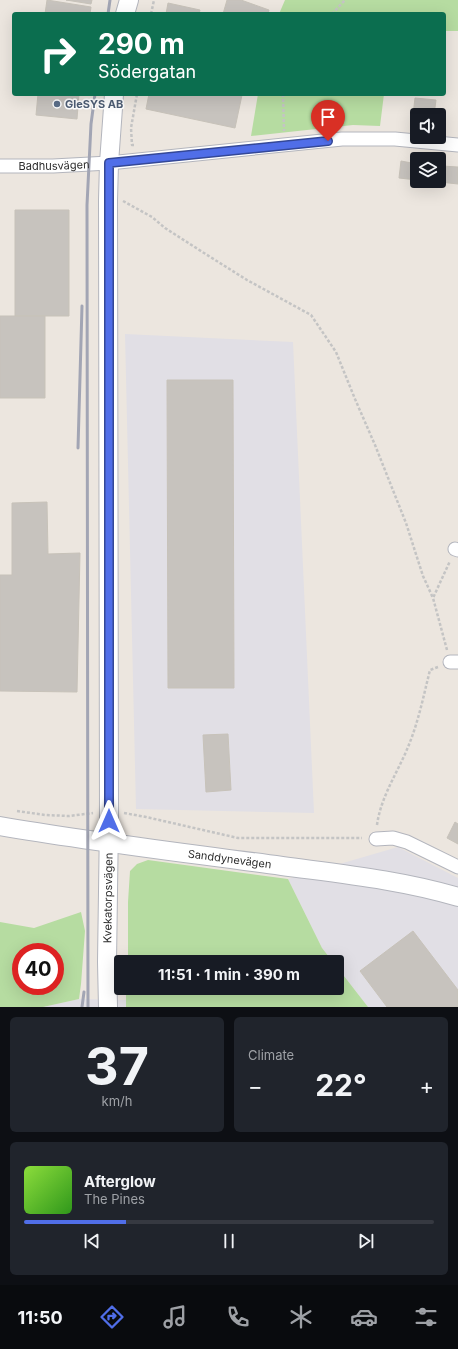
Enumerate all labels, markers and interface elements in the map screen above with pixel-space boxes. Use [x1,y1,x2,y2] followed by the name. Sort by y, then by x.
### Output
[98,27,185,61] text: 290 m
[32,28,84,80] icon: right
[98,61,196,82] text: Södergatan
[65,97,123,111] place label: GleSYS AB
[52,99,62,109] marker: GleSYS AB
[311,100,345,141] pin
[317,106,339,128] icon: arrive
[410,108,446,188] map controls
[410,108,446,144] button: sound
[410,152,446,188] button: layers
[19,157,90,173] street label: Badhusvägen
[88,800,130,842] position arrow
[187,846,272,871] street label: Sanddynevägen
[100,853,116,943] street label: Kvekatorpsvägen
[12,943,64,995] speed limit sign: 40
[158,965,300,984] text: 11:51 · 1 min · 390 m
[85,1035,149,1098] text: 37
[248,1047,294,1063] text: Climate
[315,1067,367,1103] text: 22°
[248,1073,263,1099] text: −
[419,1073,434,1099] text: +
[102,1093,132,1109] text: km/h
[84,1172,156,1191] text: Afterglow
[84,1191,145,1207] text: The Pines
[81,1230,103,1252] icon: previous
[218,1230,240,1252] icon: pause
[355,1230,377,1252] icon: next
[98,1303,126,1331] icon: directions
[161,1303,189,1331] icon: music
[224,1303,252,1331] icon: phone
[287,1303,315,1331] icon: climate
[350,1303,378,1331] icon: car
[412,1303,440,1331] icon: filters
[17,1307,63,1328] text: 11:50

